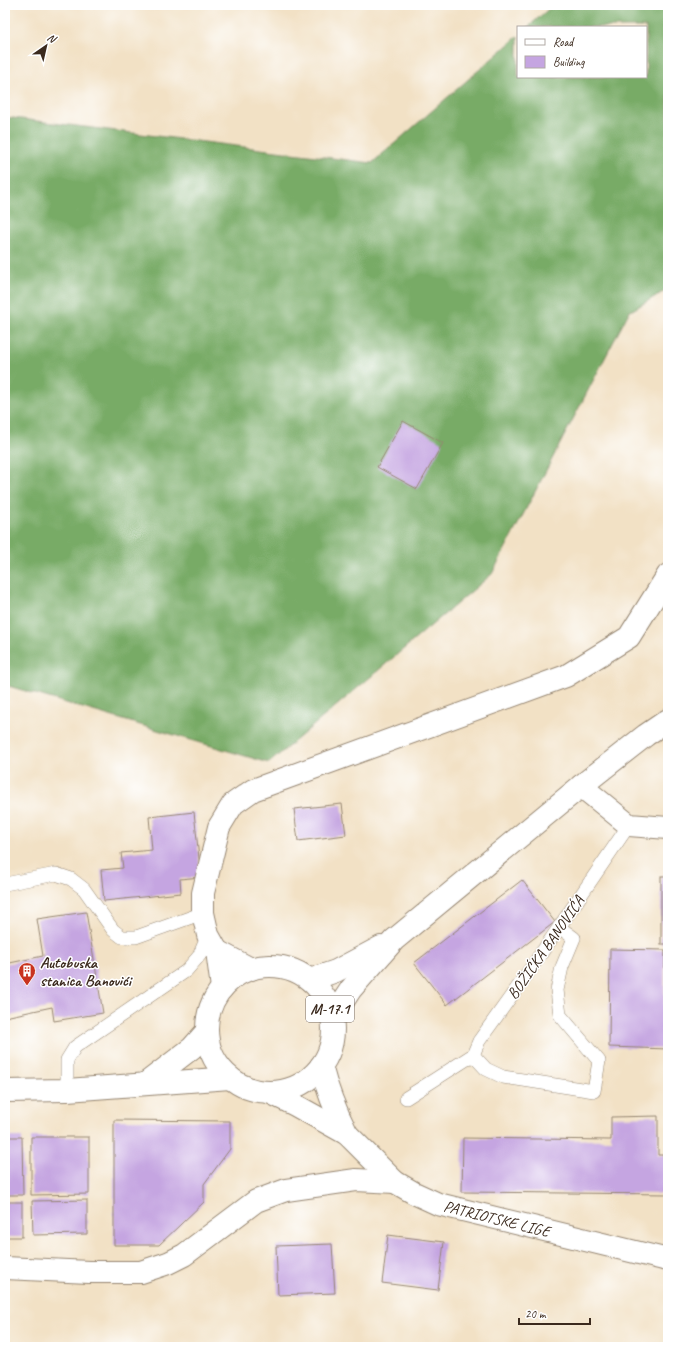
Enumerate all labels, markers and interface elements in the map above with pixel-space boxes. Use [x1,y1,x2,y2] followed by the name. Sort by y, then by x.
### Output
[26,26,66,66] north arrow
[517,26,647,78] legend
[45,30,60,47] text: N
[553,34,575,50] text: Road
[553,54,585,70] text: Building
[503,891,589,1003] street label: BOŽIĆKA BANOVIĆA
[40,953,133,991] place label: Autobuska stanica Banovići
[17,961,37,986] building icon: Autobuska stanica Banovići
[306,996,354,1022] road number: M-17.1
[442,1196,554,1242] street label: PATRIOTSKE LIGE
[519,1300,590,1326] scale bar
[525,1306,547,1322] text: 20 m

